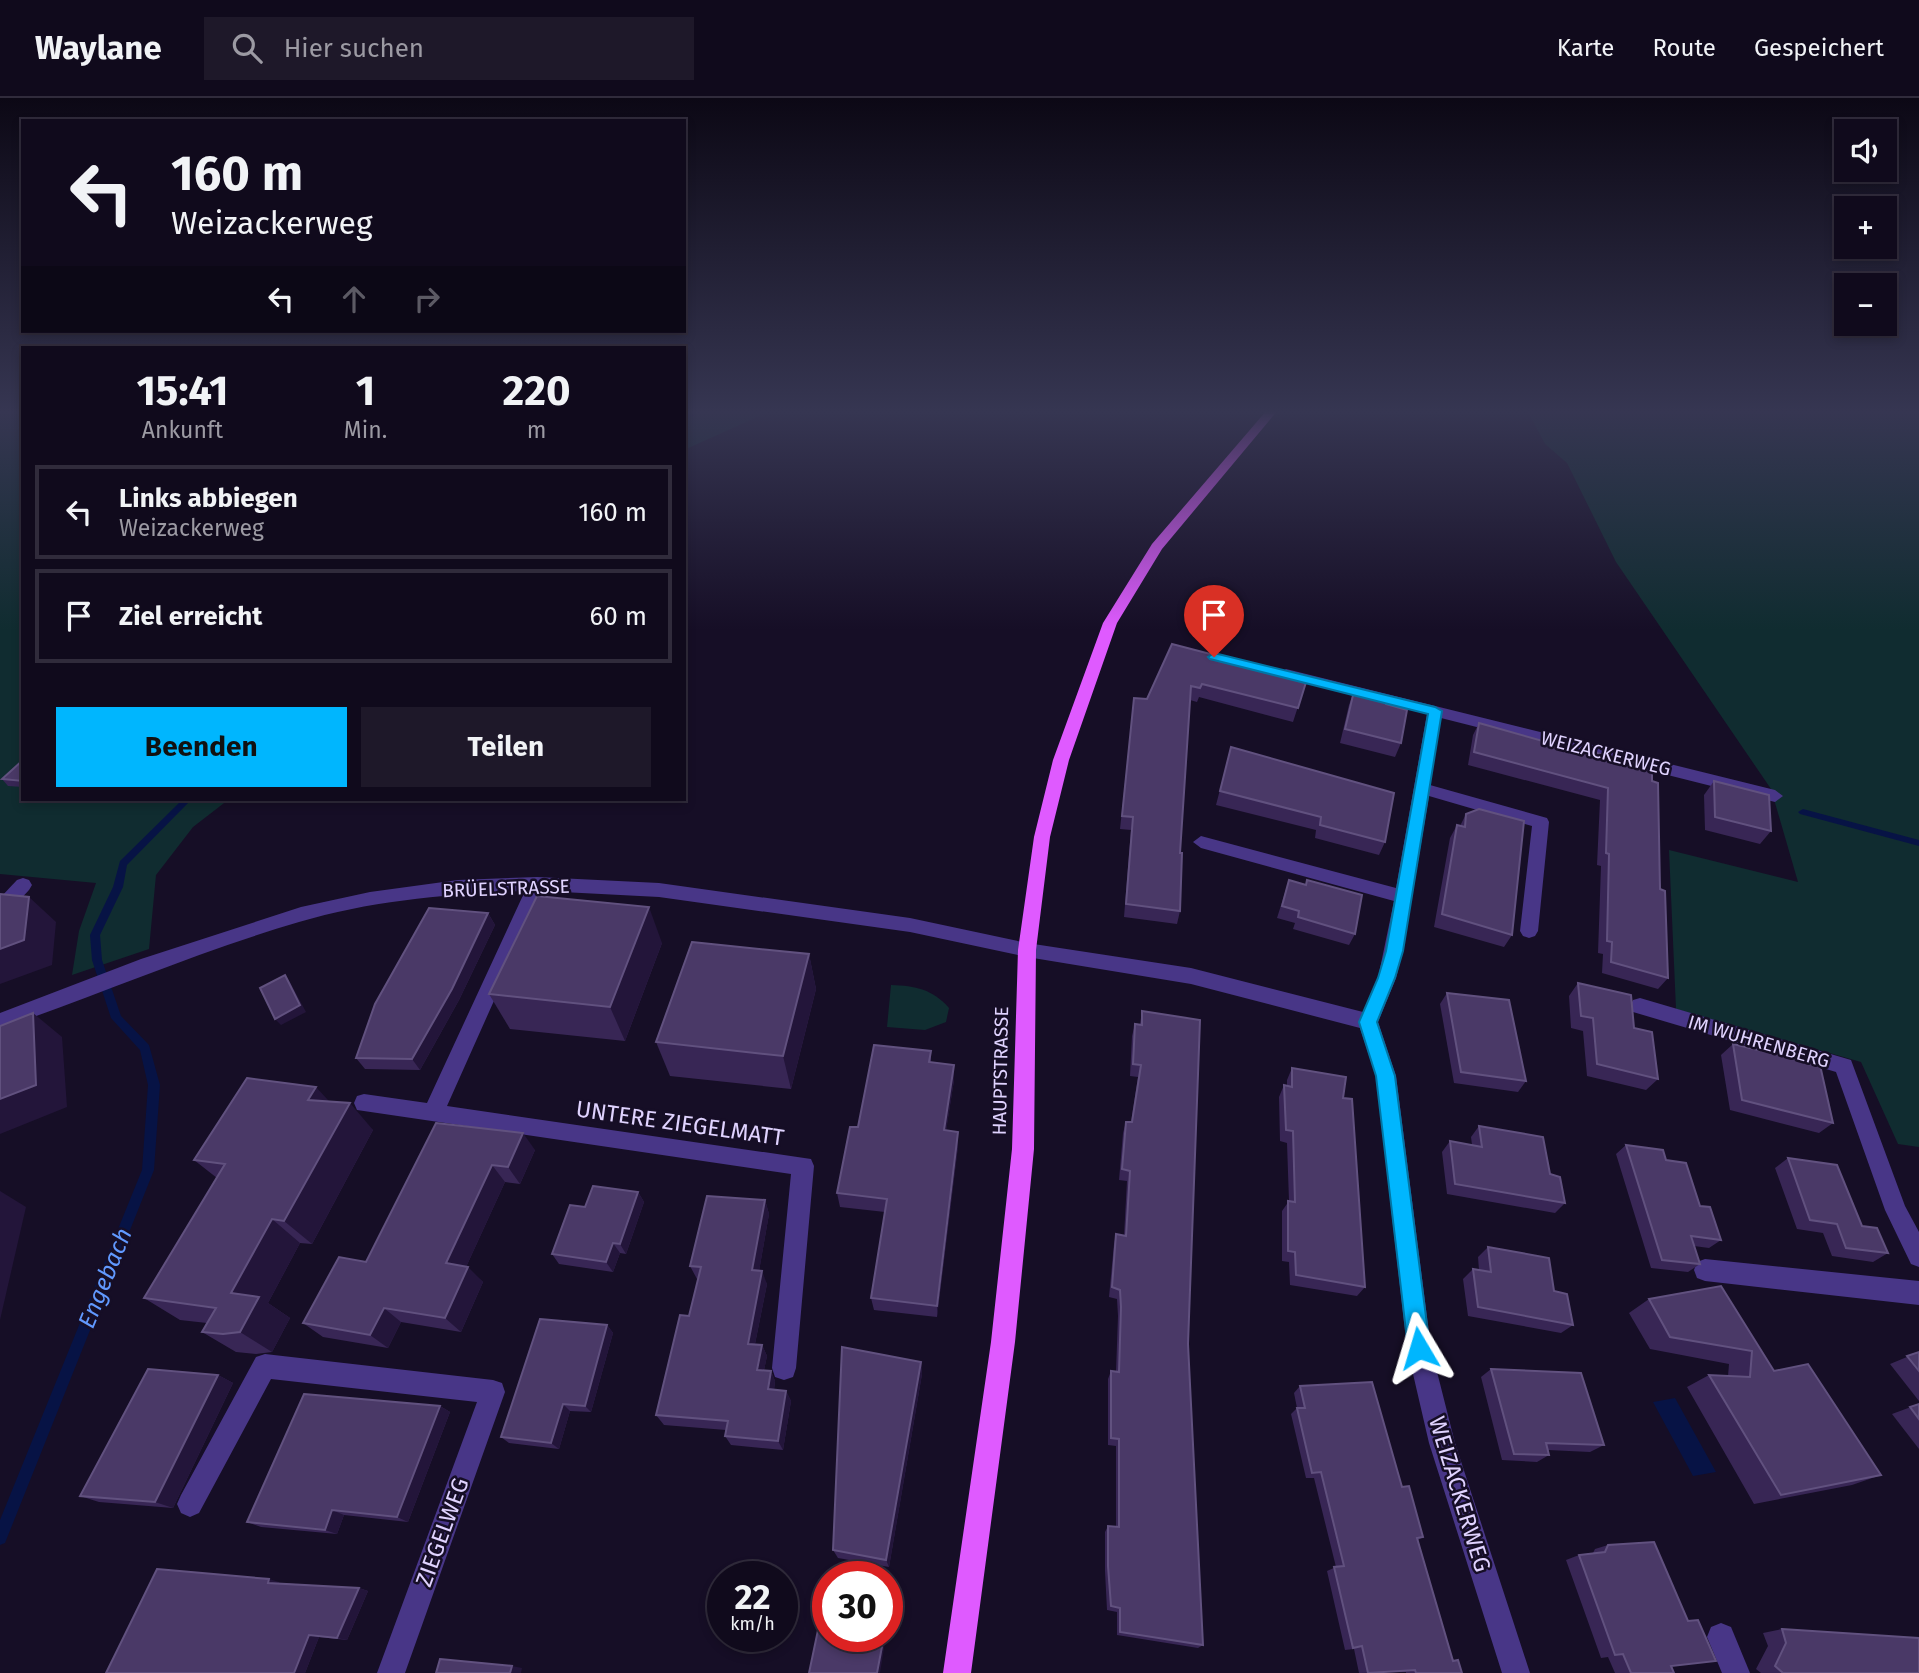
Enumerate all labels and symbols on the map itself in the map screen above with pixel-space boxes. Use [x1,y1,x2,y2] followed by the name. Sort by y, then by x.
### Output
[1184,585,1244,657] pin
[1538,726,1673,781] street label: WEIZACKERWEG
[442,875,570,902] street label: BRÜELSTRASSE
[988,1006,1013,1136] street label: HAUPTSTRASSE
[1685,1010,1832,1073] street label: IM WUHRENBERG
[574,1095,786,1151] street label: UNTERE ZIEGELMATT
[72,1224,138,1332] water label: Engebach
[1382,1311,1456,1385] position arrow
[1423,1413,1497,1575] street label: WEIZACKERWEG
[409,1474,475,1590] street label: ZIEGELWEG
[812,1561,903,1652] speed limit sign: 30

